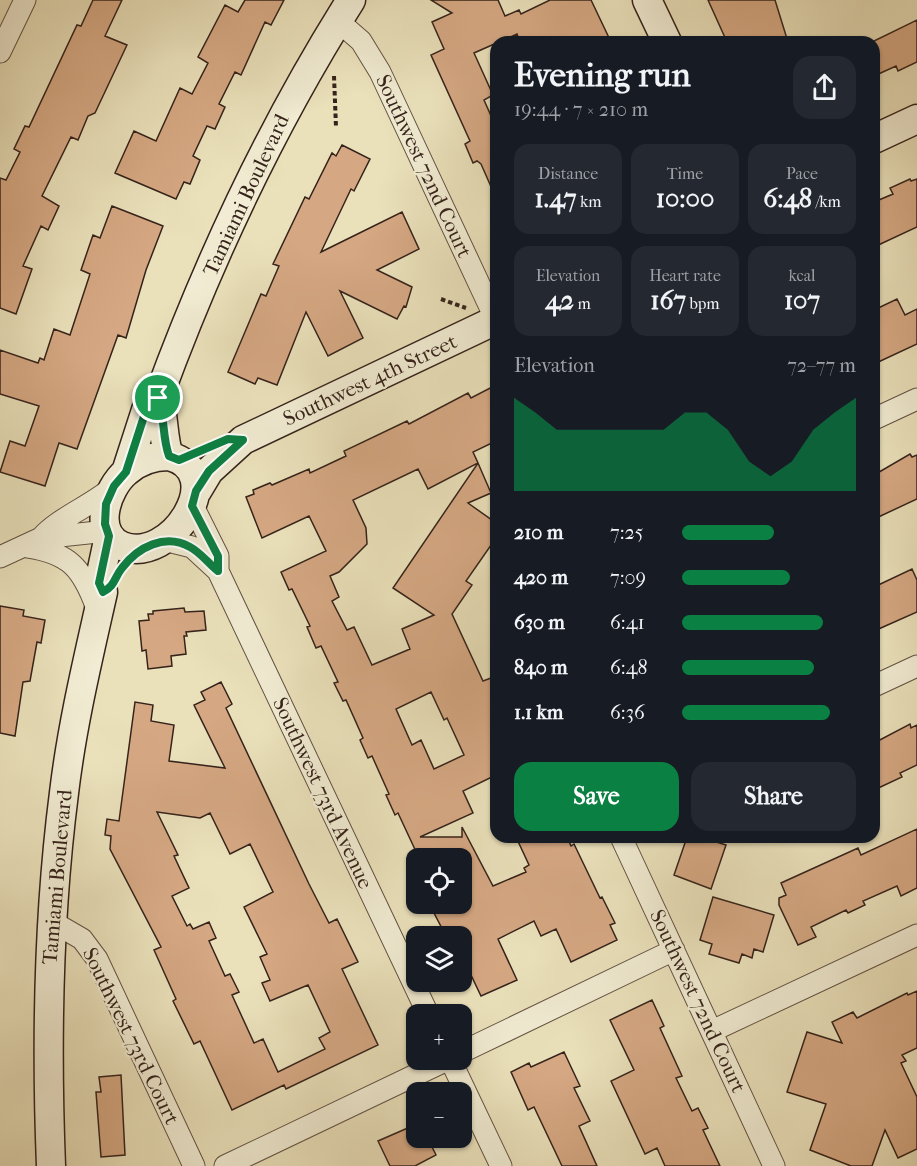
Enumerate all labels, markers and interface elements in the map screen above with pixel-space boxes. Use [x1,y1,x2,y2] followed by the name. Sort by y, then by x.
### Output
[514,56,691,95] text: Evening run
[793,56,856,119] button: share
[371,71,477,262] street label: Southwest 72nd Court
[514,98,648,121] text: 19:44 · 7 × 210 m
[198,110,294,280] street label: Tamiami Boulevard
[538,164,598,183] text: Distance
[667,164,703,183] text: Time
[786,164,818,183] text: Pace
[534,183,577,214] text: 1.47
[656,183,714,214] text: 10:00
[763,183,812,214] text: 6:48
[577,192,602,211] text: km
[812,192,841,211] text: /km
[536,266,600,285] text: Elevation
[649,266,721,285] text: Heart rate
[789,266,815,285] text: kcal
[545,285,574,316] text: 42
[650,285,686,316] text: 167
[784,285,820,316] text: 107
[574,294,591,313] text: m
[686,294,720,313] text: bpm
[279,329,461,431] street label: Southwest 4th Street
[514,354,595,377] text: Elevation
[787,354,856,377] text: 72–77 m
[132,372,183,423] pin
[141,381,174,414] icon: arrive
[514,521,563,544] text: 210 m
[610,521,643,544] text: 7:25
[514,566,568,589] text: 420 m
[610,566,646,589] text: 7:09
[514,611,565,634] text: 630 m
[610,611,645,634] text: 6:41
[514,656,568,679] text: 840 m
[610,656,648,679] text: 6:48
[268,693,378,893] street label: Southwest 73rd Avenue
[514,701,563,724] text: 1.1 km
[610,701,645,724] text: 6:36
[514,762,679,831] button: Save
[691,762,856,831] button: Share
[37,788,77,966] street label: Tamiami Boulevard
[406,848,472,1148] map controls
[406,848,472,914] button: locate
[645,906,751,1097] street label: Southwest 72nd Court
[406,926,472,992] button: layers
[78,944,184,1129] street label: Southwest 73rd Court
[406,1004,472,1070] button: +
[406,1082,472,1148] button: −

